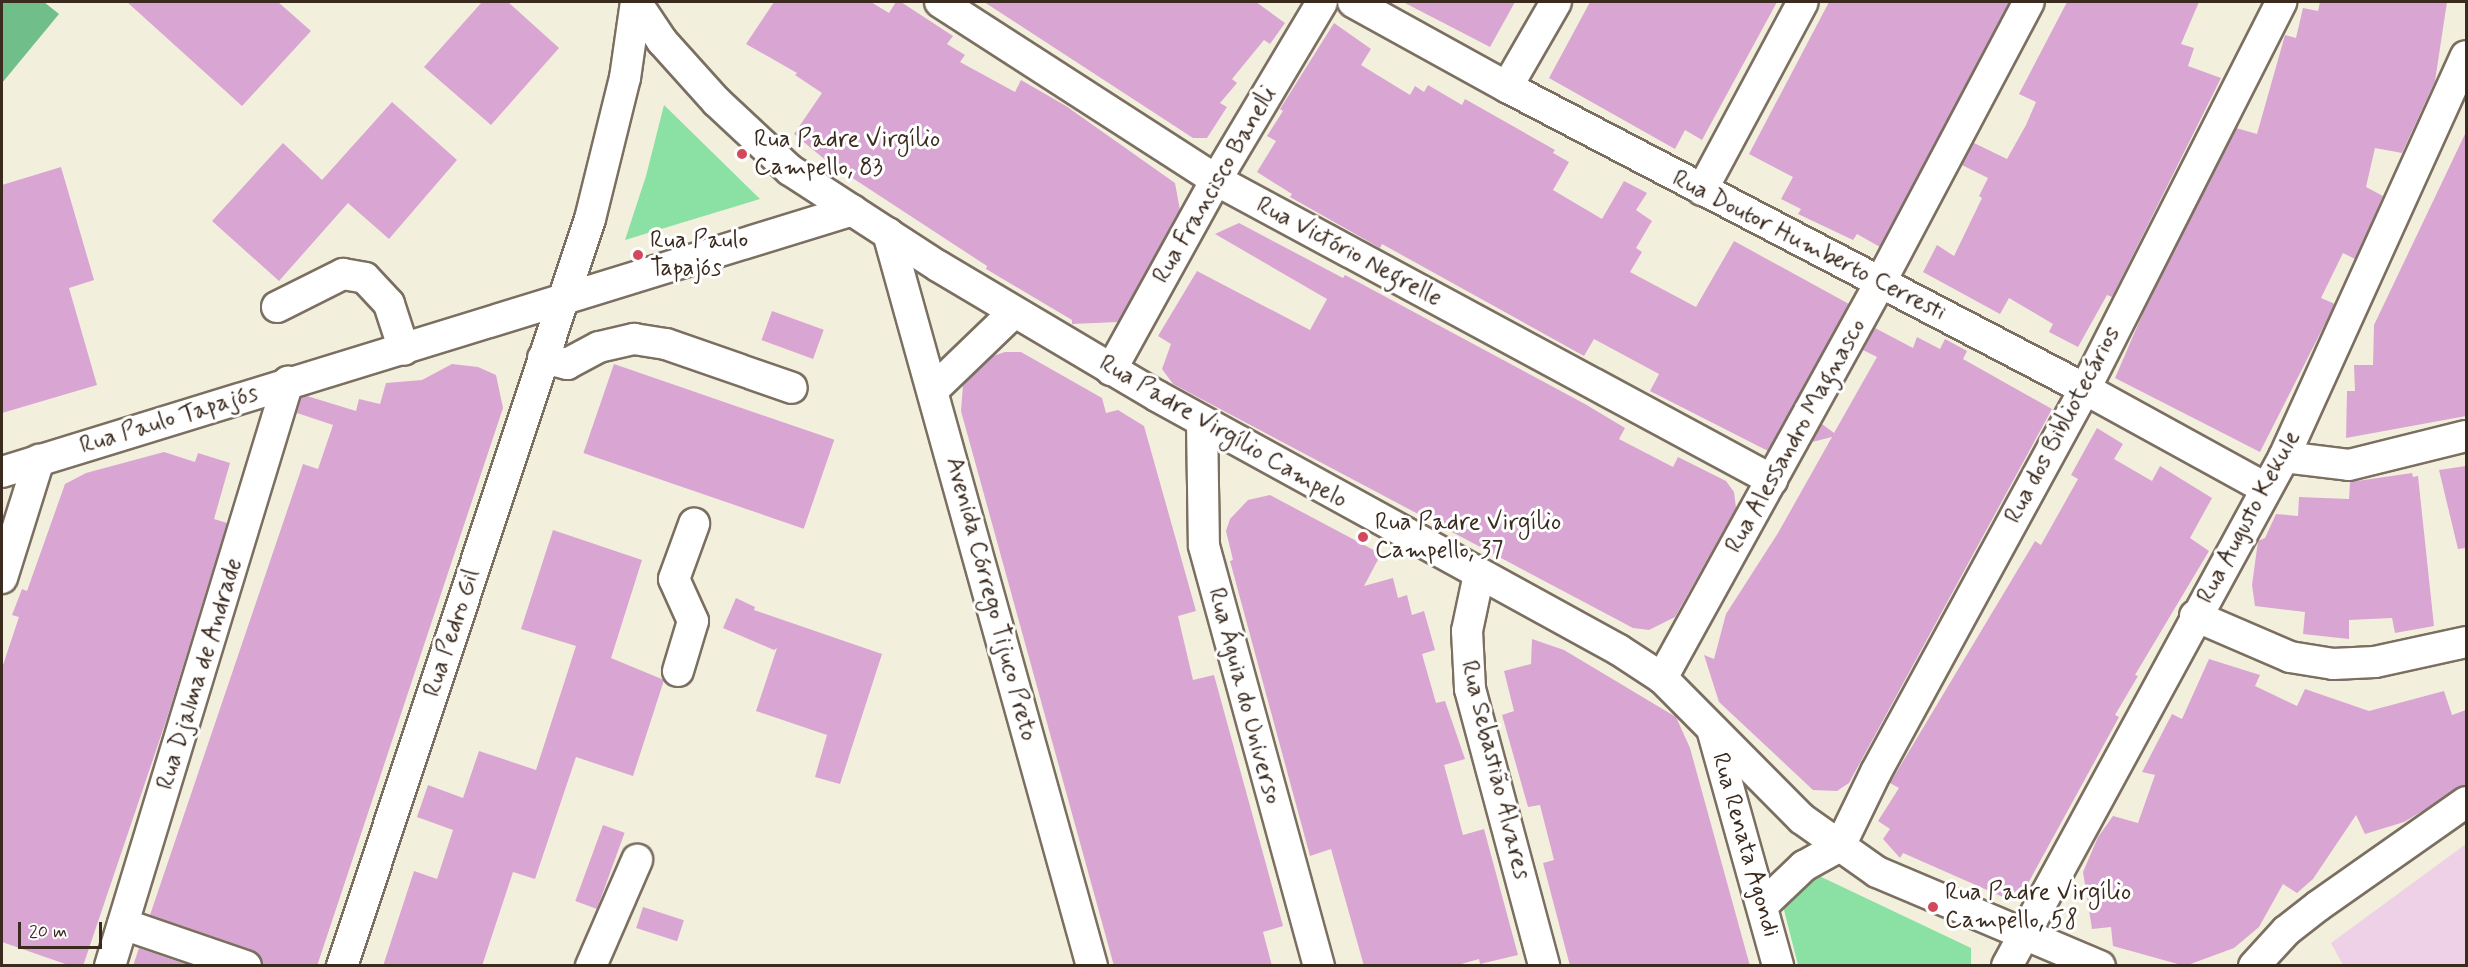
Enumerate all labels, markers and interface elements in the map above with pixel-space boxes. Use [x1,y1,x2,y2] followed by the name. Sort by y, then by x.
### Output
[1148,83,1282,287] street label: Rua Francisco Banelli
[754,126,937,182] place label: Rua Padre Virgílio Campello, 83
[735,147,749,161] marker: Rua Padre Virgílio Campello, 83
[1667,164,1951,328] street label: Rua Doutor Humberto Cerresti
[1251,191,1447,313] street label: Rua Victório Negrelle
[650,227,742,283] place label: Rua Paulo Tapajós
[631,248,645,262] marker: Rua Paulo Tapajós
[1719,313,1873,559] street label: Rua Alessandro Magnasco
[1998,320,2128,530] street label: Rua dos Bibliotecários
[1096,350,1350,514] street label: Rua Padre Virgílio Campelo
[83,381,255,459] street label: Rua Paulo Tapajós
[2192,426,2306,608] street label: Rua Augusto Kekule
[940,457,1042,741] street label: Avenida Córrego Tijuco Preto
[1375,509,1558,565] place label: Rua Padre Virgílio Campello, 37
[1356,530,1370,544] marker: Rua Padre Virgílio Campello, 37
[152,556,248,792] street label: Rua Djalma de Andrade
[418,566,486,700] street label: Rua Pedro Gil
[1201,585,1287,807] street label: Rua Águia do Universo
[1454,659,1536,881] street label: Rua Sebastião Alvares
[1705,749,1785,941] street label: Rua Renata Agondi
[1945,879,2128,935] place label: Rua Padre Virgílio Campello, 58
[1926,900,1940,914] marker: Rua Padre Virgílio Campello, 58
[21,910,105,948] scale bar
[29,920,67,944] text: 20 m

